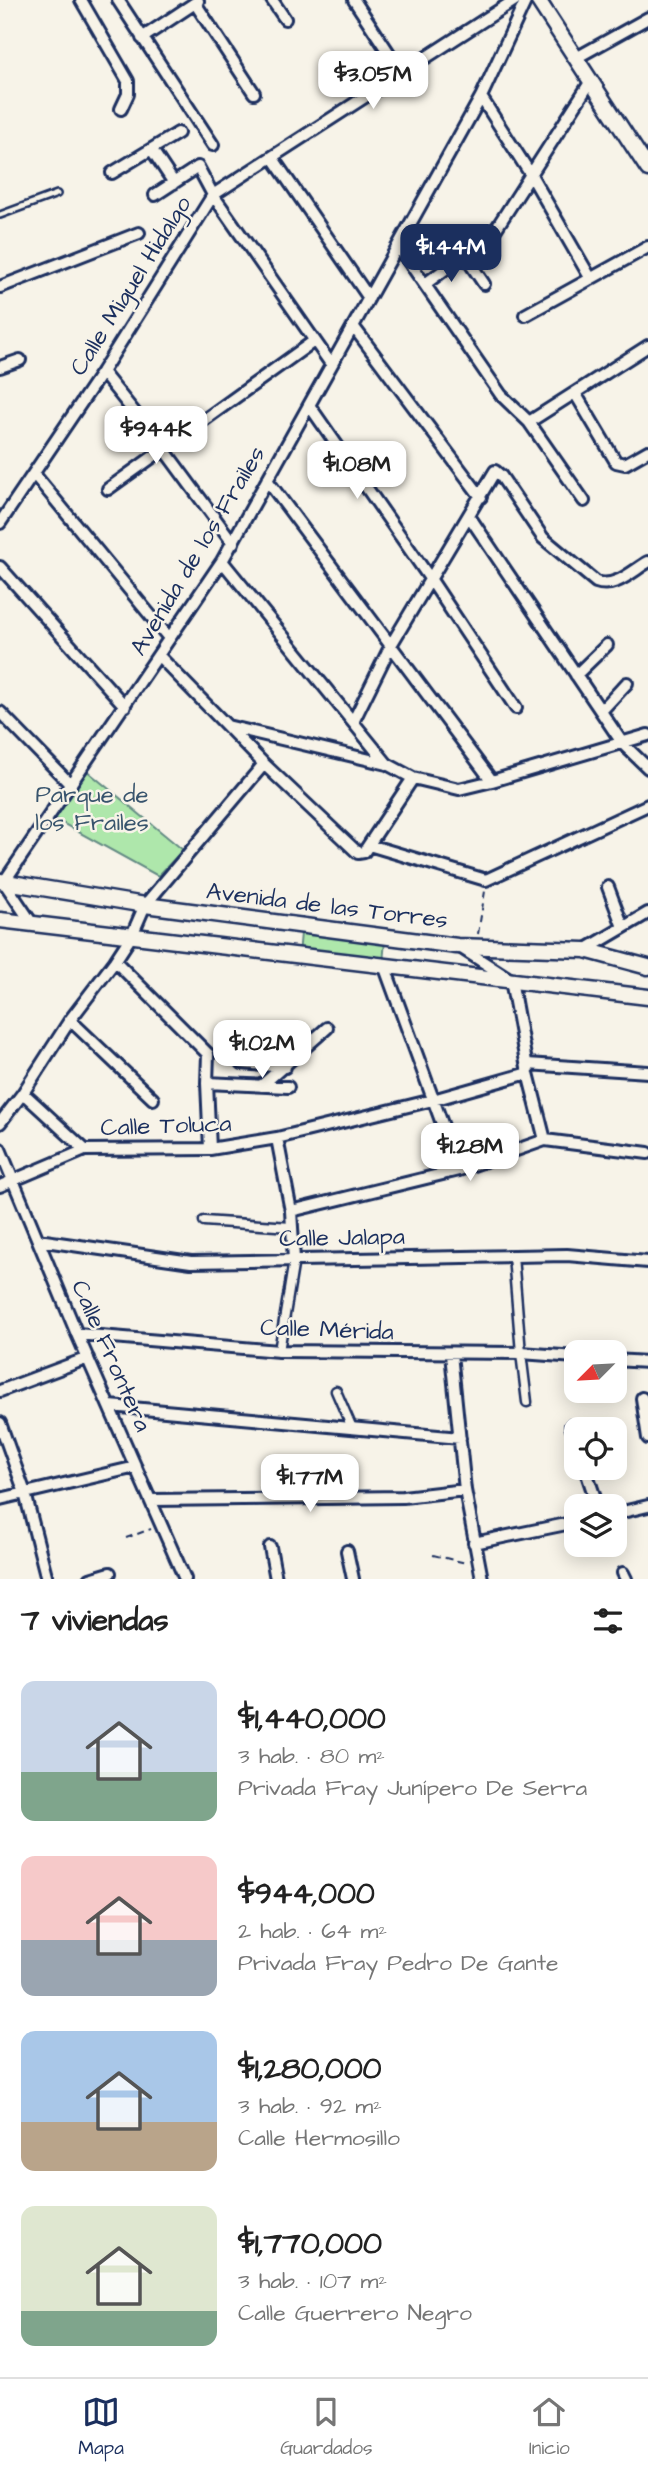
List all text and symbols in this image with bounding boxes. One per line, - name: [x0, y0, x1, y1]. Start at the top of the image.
- pin: $3.05M: [316, 52, 430, 111]
- text: $3.05M: [334, 58, 412, 90]
- street label: Calle Miguel Hidalgo: [62, 189, 201, 383]
- pin: $1.44M: [394, 224, 508, 284]
- text: $1.44M: [416, 231, 486, 263]
- pin: $944K: [107, 406, 205, 466]
- text: $944K: [120, 413, 192, 445]
- street label: Avenida de los Frailes: [122, 440, 274, 662]
- pin: $1.08M: [300, 442, 414, 501]
- text: $1.08M: [323, 448, 391, 480]
- park label: Parque de los Frailes: [35, 778, 149, 840]
- street label: Avenida de las Torres: [204, 874, 450, 938]
- pin: $1.02M: [205, 1020, 319, 1080]
- text: $1.02M: [229, 1027, 295, 1059]
- street label: Calle Toluca: [100, 1107, 232, 1145]
- pin: $1.28M: [413, 1124, 527, 1183]
- text: $1.28M: [437, 1130, 503, 1162]
- street label: Calle Jalapa: [279, 1220, 405, 1256]
- street label: Calle Frontera: [62, 1275, 160, 1437]
- street label: Calle Mérida: [260, 1311, 394, 1349]
- north arrow: [564, 1340, 626, 1404]
- map controls: [564, 1340, 627, 1557]
- button: locate: [564, 1417, 627, 1480]
- pin: $1.77M: [253, 1454, 367, 1514]
- text: $1.77M: [277, 1461, 343, 1493]
- button: layers: [564, 1494, 627, 1557]
- text: 7 viviendas: [21, 1600, 169, 1642]
- icon: filters: [589, 1602, 627, 1640]
- text: $1,440,000: [238, 1698, 386, 1740]
- icon: home: [77, 1709, 161, 1793]
- text: 3 hab. · 80 m²: [238, 1740, 385, 1772]
- text: Privada Fray Junípero De Serra: [238, 1772, 587, 1804]
- text: $944,000: [238, 1873, 375, 1915]
- icon: home: [77, 1884, 161, 1968]
- text: 2 hab. · 64 m²: [238, 1915, 387, 1947]
- text: Privada Fray Pedro De Gante: [238, 1947, 559, 1979]
- text: $1,280,000: [238, 2048, 382, 2090]
- icon: home: [77, 2059, 161, 2143]
- text: 3 hab. · 92 m²: [238, 2090, 382, 2122]
- text: Calle Hermosillo: [238, 2122, 400, 2154]
- text: $1,770,000: [238, 2223, 382, 2265]
- icon: home: [77, 2234, 161, 2318]
- text: 3 hab. · 107 m²: [238, 2265, 387, 2297]
- text: Calle Guerrero Negro: [238, 2297, 472, 2329]
- tab: Mapa: [78, 2393, 124, 2462]
- tab: Guardados: [280, 2393, 373, 2462]
- tab: Inicio: [529, 2393, 570, 2462]

